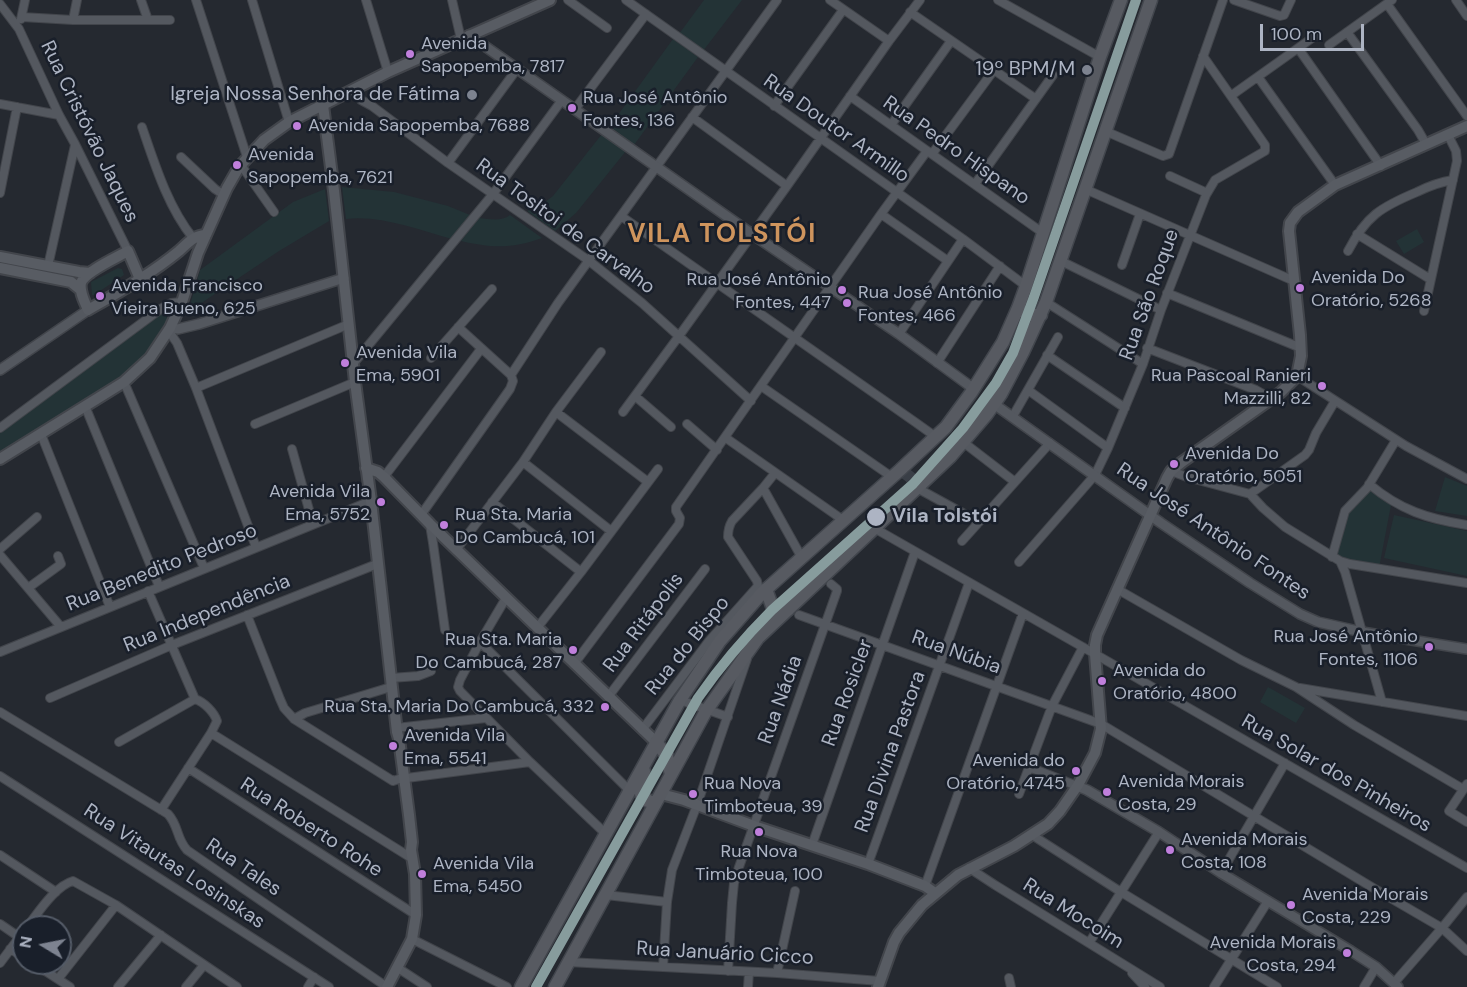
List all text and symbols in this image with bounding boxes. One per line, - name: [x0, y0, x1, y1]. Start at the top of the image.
- scale bar: [1263, 12, 1366, 50]
- text: 100 m: [1271, 22, 1322, 46]
- place label: Avenida Sapopemba, 7817: [421, 33, 565, 76]
- street label: Rua Cristóvão Jaques: [35, 37, 143, 227]
- marker: Avenida Sapopemba, 7817: [404, 48, 416, 60]
- place label: 19º BPM/M: [975, 58, 1075, 82]
- marker: 19º BPM/M: [1080, 63, 1094, 77]
- street label: Rua Doutor Armillo: [758, 70, 914, 188]
- place label: Igreja Nossa Senhora de Fátima: [170, 83, 460, 107]
- place label: Rua José Antônio Fontes, 136: [583, 87, 727, 130]
- marker: Igreja Nossa Senhora de Fátima: [465, 88, 479, 102]
- street label: Rua Pedro Hispano: [878, 91, 1034, 211]
- marker: Rua José Antônio Fontes, 136: [566, 102, 578, 114]
- place label: Avenida Sapopemba, 7688: [308, 115, 530, 137]
- marker: Avenida Sapopemba, 7688: [291, 120, 303, 132]
- place label: Avenida Sapopemba, 7621: [248, 144, 393, 186]
- street label: Rua Tosltoi de Carvalho: [471, 154, 659, 300]
- marker: Avenida Sapopemba, 7621: [231, 159, 243, 171]
- district label: VILA TOLSTÓI: [627, 219, 817, 251]
- street label: Rua São Roque: [1115, 226, 1185, 364]
- place label: Avenida Do Oratório, 5268: [1311, 267, 1432, 310]
- place label: Rua José Antônio Fontes, 447: [687, 269, 831, 312]
- place label: Avenida Francisco Vieira Bueno, 625: [111, 275, 263, 318]
- place label: Rua José Antônio Fontes, 466: [858, 282, 1002, 324]
- marker: Avenida Do Oratório, 5268: [1294, 282, 1306, 294]
- marker: Rua José Antônio Fontes, 447: [836, 284, 848, 296]
- marker: Avenida Francisco Vieira Bueno, 625: [94, 290, 106, 302]
- marker: Rua José Antônio Fontes, 466: [841, 297, 853, 309]
- place label: Avenida Vila Ema, 5901: [356, 342, 457, 385]
- marker: Avenida Vila Ema, 5901: [339, 357, 351, 369]
- place label: Rua Pascoal Ranieri Mazzilli, 82: [1151, 365, 1311, 407]
- marker: Rua Pascoal Ranieri Mazzilli, 82: [1316, 380, 1328, 392]
- place label: Avenida Do Oratório, 5051: [1185, 443, 1302, 486]
- street label: Rua José Antônio Fontes: [1112, 458, 1314, 606]
- marker: Avenida Do Oratório, 5051: [1168, 458, 1180, 470]
- place label: Avenida Vila Ema, 5752: [269, 481, 370, 524]
- marker: Avenida Vila Ema, 5752: [375, 496, 387, 508]
- place label: Rua Sta. Maria Do Cambucá, 101: [455, 504, 595, 546]
- place label: Vila Tolstói: [892, 505, 997, 529]
- marker: Vila Tolstói: [865, 506, 887, 528]
- street label: Rua Benedito Pedroso: [63, 519, 261, 617]
- marker: Rua Sta. Maria Do Cambucá, 101: [438, 519, 450, 531]
- street label: Rua Ritápolis: [599, 568, 689, 678]
- street label: Rua Independência: [120, 570, 294, 658]
- street label: Rua do Bispo: [641, 592, 735, 700]
- street label: Rua Núbia: [908, 626, 1004, 680]
- place label: Rua José Antônio Fontes, 1106: [1274, 626, 1418, 668]
- place label: Rua Sta. Maria Do Cambucá, 287: [416, 629, 562, 672]
- street label: Rua Rosicler: [818, 636, 878, 750]
- marker: Rua José Antônio Fontes, 1106: [1423, 641, 1435, 653]
- marker: Rua Sta. Maria Do Cambucá, 287: [567, 644, 579, 656]
- street label: Rua Nádia: [754, 652, 808, 748]
- place label: Avenida do Oratório, 4800: [1113, 660, 1237, 702]
- street label: Rua Divina Pastora: [851, 668, 931, 836]
- marker: Avenida do Oratório, 4800: [1096, 675, 1108, 687]
- place label: Rua Sta. Maria Do Cambucá, 332: [324, 696, 594, 718]
- marker: Rua Sta. Maria Do Cambucá, 332: [599, 701, 611, 713]
- street label: Rua Solar dos Pinheiros: [1237, 710, 1435, 838]
- place label: Avenida Vila Ema, 5541: [404, 725, 505, 768]
- marker: Avenida Vila Ema, 5541: [387, 740, 399, 752]
- place label: Avenida do Oratório, 4745: [946, 750, 1065, 792]
- marker: Avenida do Oratório, 4745: [1070, 765, 1082, 777]
- place label: Avenida Morais Costa, 29: [1118, 771, 1244, 814]
- street label: Rua Roberto Rohe: [235, 773, 387, 883]
- place label: Rua Nova Timboteua, 39: [704, 773, 823, 816]
- marker: Avenida Morais Costa, 29: [1101, 786, 1113, 798]
- marker: Rua Nova Timboteua, 39: [687, 788, 699, 800]
- street label: Rua Vitautas Losinskas: [79, 799, 269, 935]
- marker: Rua Nova Timboteua, 100: [753, 826, 765, 838]
- place label: Avenida Morais Costa, 108: [1181, 829, 1307, 872]
- street label: Rua Tales: [201, 834, 285, 902]
- place label: Rua Nova Timboteua, 100: [695, 841, 823, 884]
- marker: Avenida Morais Costa, 108: [1164, 844, 1176, 856]
- place label: Avenida Vila Ema, 5450: [433, 853, 534, 896]
- marker: Avenida Vila Ema, 5450: [416, 868, 428, 880]
- street label: Rua Mocoim: [1018, 874, 1128, 954]
- place label: Avenida Morais Costa, 229: [1302, 884, 1428, 926]
- marker: Avenida Morais Costa, 229: [1285, 899, 1297, 911]
- north arrow: [12, 915, 72, 975]
- place label: Avenida Morais Costa, 294: [1210, 932, 1336, 974]
- text: N: [14, 935, 37, 950]
- street label: Rua Januário Cicco: [636, 937, 814, 971]
- marker: Avenida Morais Costa, 294: [1341, 947, 1353, 959]

